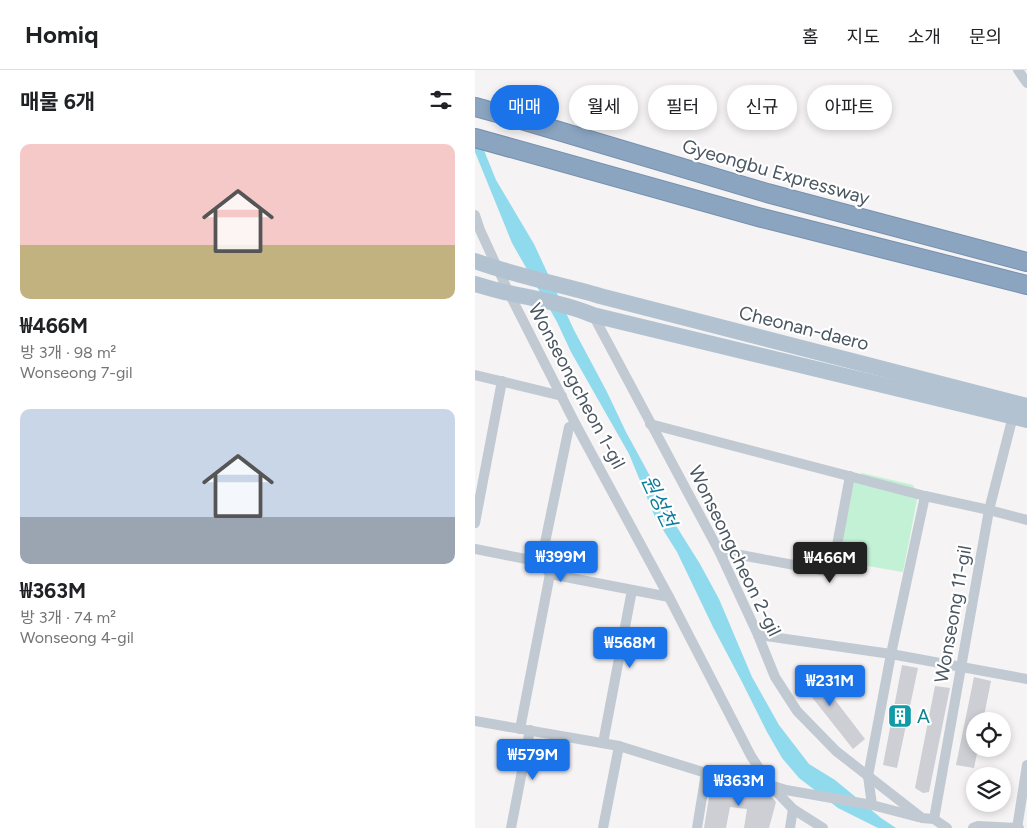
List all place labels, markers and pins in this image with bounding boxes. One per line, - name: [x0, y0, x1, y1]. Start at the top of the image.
- pin: ₩399M: [526, 540, 596, 583]
- pin: ₩466M: [795, 542, 865, 584]
- pin: ₩568M: [595, 626, 665, 669]
- pin: ₩231M: [795, 664, 865, 707]
- building icon: A: [887, 703, 913, 729]
- place label: A: [917, 705, 930, 728]
- pin: ₩579M: [498, 738, 568, 781]
- pin: ₩363M: [704, 764, 774, 807]

